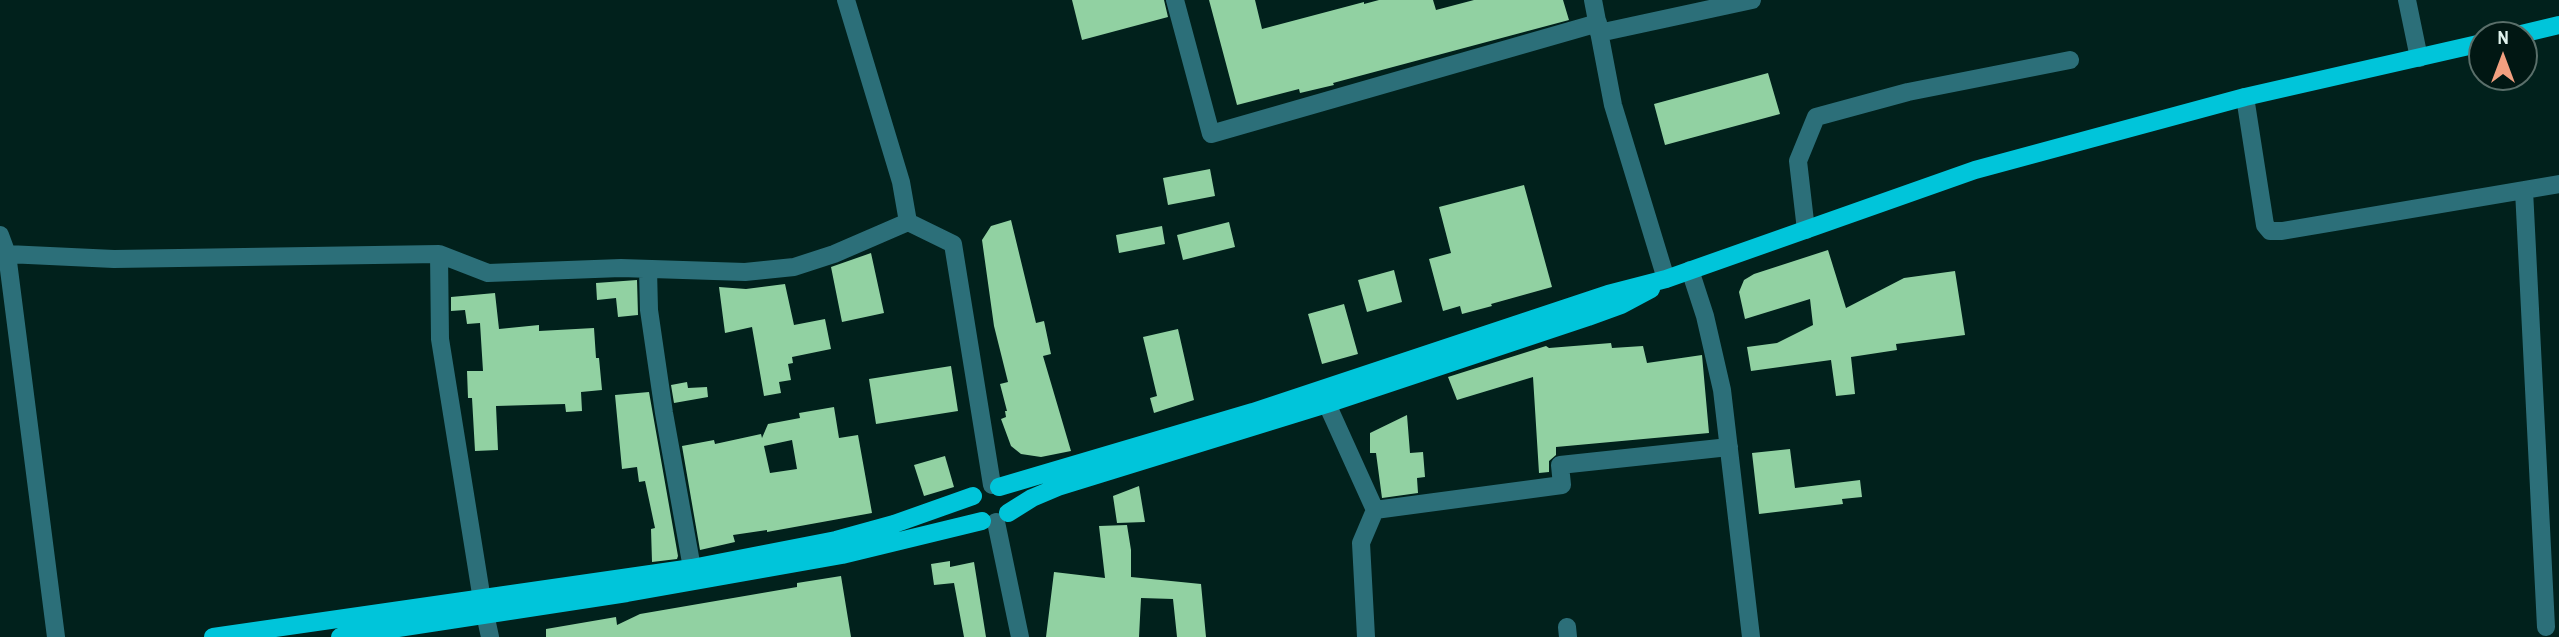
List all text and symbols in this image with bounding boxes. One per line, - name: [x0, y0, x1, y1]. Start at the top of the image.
- north arrow: [2468, 21, 2538, 91]
- text: N: [2497, 24, 2509, 50]

